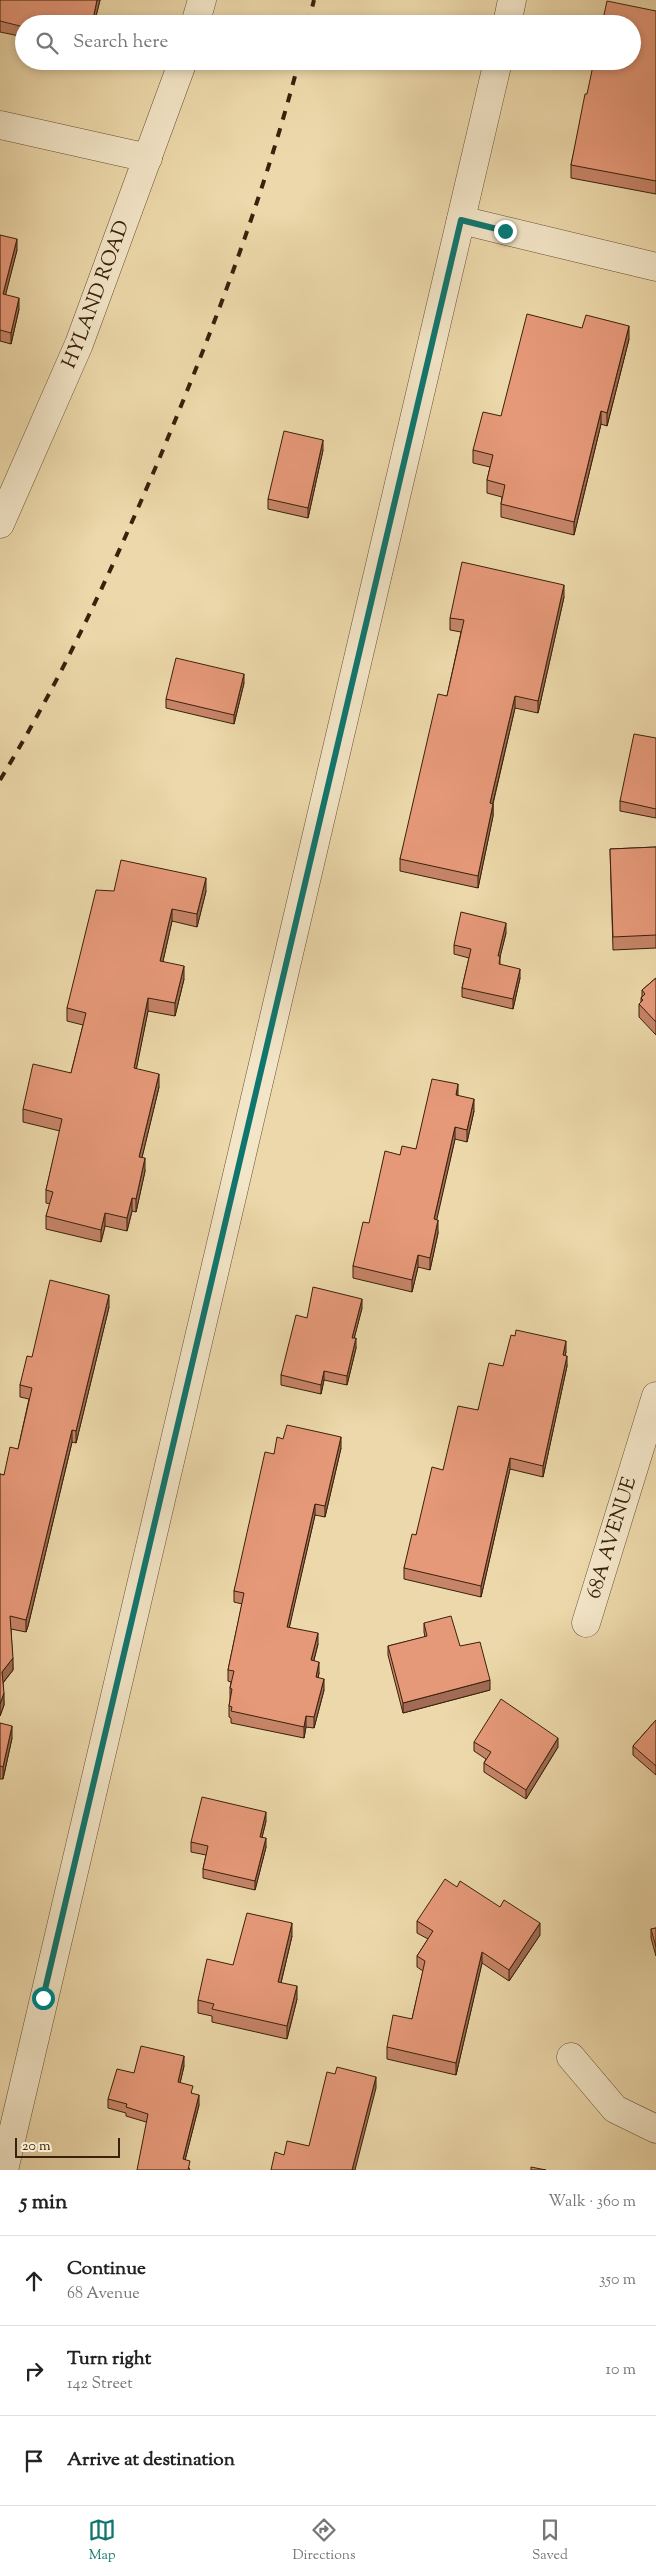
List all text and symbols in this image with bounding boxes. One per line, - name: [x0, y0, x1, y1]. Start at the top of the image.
- search box: [15, 15, 641, 70]
- icon: search: [33, 29, 61, 57]
- text: Search here: [73, 29, 168, 56]
- street label: HYLAND ROAD: [55, 216, 138, 373]
- route end: [494, 220, 517, 243]
- street label: 68A AVENUE: [580, 1473, 645, 1603]
- route start: [32, 1987, 55, 2010]
- scale bar: [15, 2135, 120, 2158]
- text: 20 m: [22, 2137, 51, 2157]
- text: 5 min: [20, 2188, 67, 2218]
- text: Walk · 360 m: [548, 2191, 636, 2214]
- text: Continue: [67, 2256, 146, 2283]
- icon: ahead: [20, 2267, 48, 2295]
- text: 350 m: [599, 2269, 636, 2292]
- text: 68 Avenue: [67, 2283, 140, 2306]
- text: Turn right: [67, 2346, 151, 2373]
- icon: right: [20, 2357, 48, 2385]
- text: 10 m: [606, 2359, 636, 2382]
- text: 142 Street: [67, 2373, 133, 2396]
- icon: arrive: [20, 2447, 48, 2475]
- text: Arrive at destination: [67, 2447, 235, 2474]
- tab: Map: [88, 2516, 116, 2566]
- tab: Directions: [292, 2516, 356, 2566]
- tab: Saved: [532, 2516, 568, 2566]

